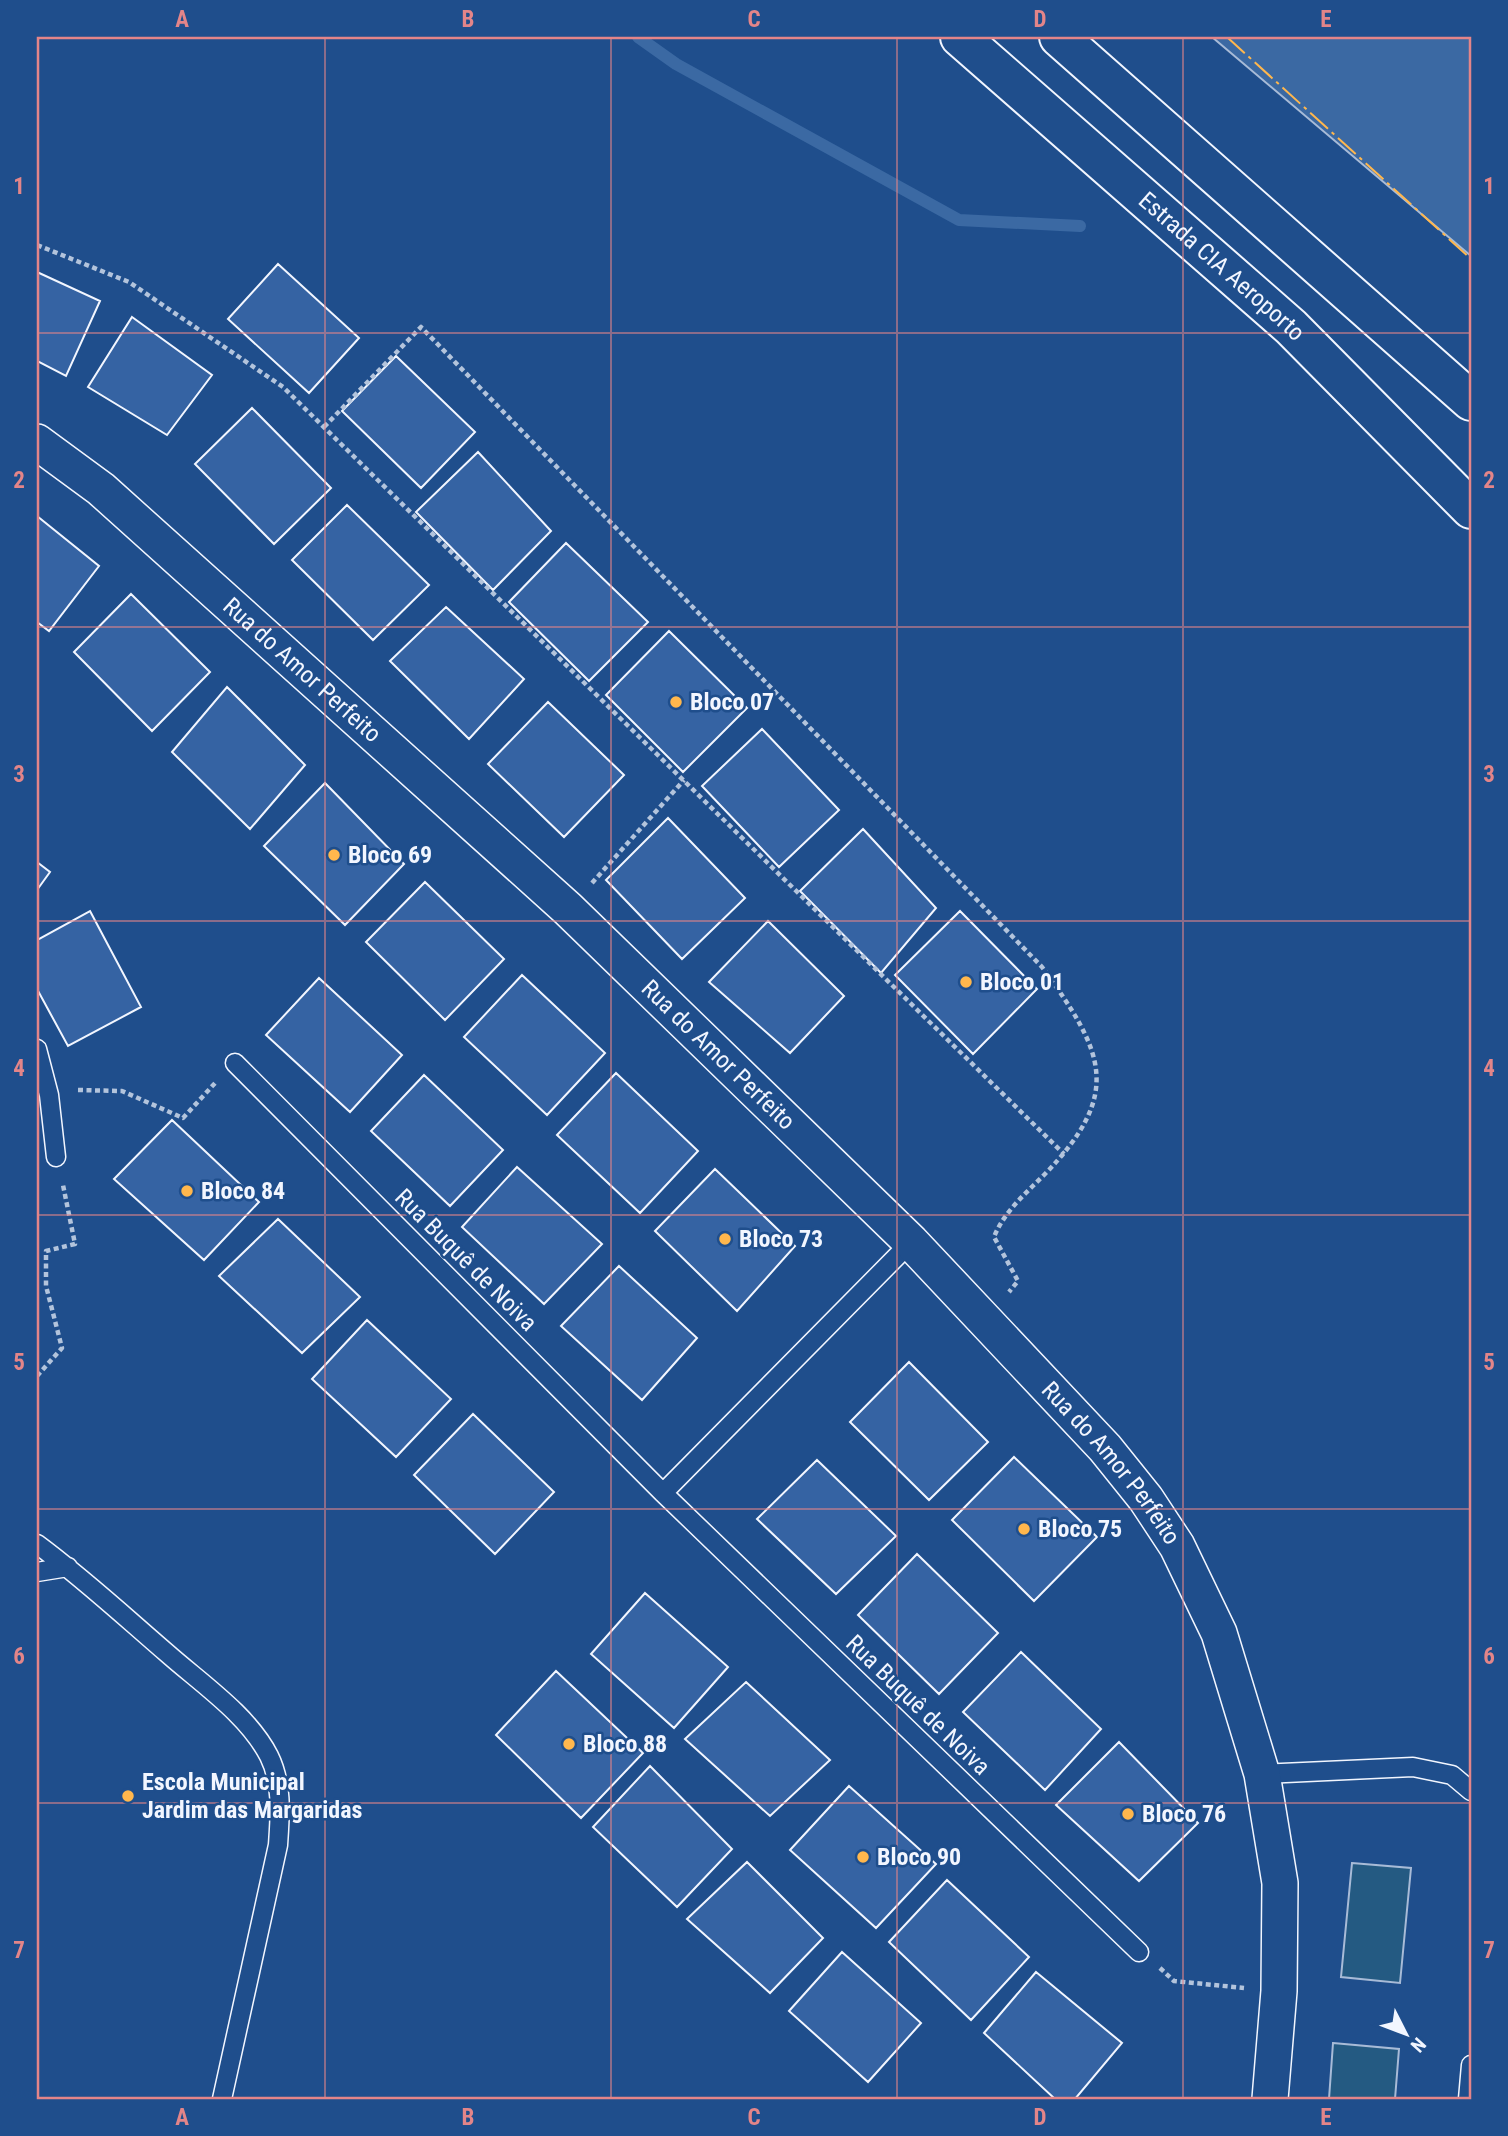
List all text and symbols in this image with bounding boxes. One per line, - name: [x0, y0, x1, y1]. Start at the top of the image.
- text: A: [175, 6, 189, 33]
- text: B: [462, 6, 474, 33]
- text: C: [747, 6, 761, 33]
- text: D: [1034, 6, 1047, 33]
- text: E: [1320, 6, 1332, 33]
- text: 1: [13, 173, 25, 200]
- text: 1: [1483, 173, 1495, 200]
- street label: Estrada CIA Aeroporto: [1133, 186, 1311, 347]
- text: 2: [13, 467, 25, 494]
- text: 2: [1483, 467, 1495, 494]
- street label: Rua do Amor Perfeito: [218, 592, 387, 748]
- place label: Bloco 07: [690, 688, 774, 716]
- marker: Bloco 07: [668, 694, 684, 710]
- text: 3: [13, 761, 25, 788]
- text: 3: [1483, 761, 1495, 788]
- place label: Bloco 69: [348, 841, 432, 869]
- marker: Bloco 69: [326, 847, 342, 863]
- place label: Bloco 01: [980, 968, 1064, 996]
- street label: Rua do Amor Perfeito: [636, 974, 801, 1136]
- marker: Bloco 01: [958, 974, 974, 990]
- text: 4: [13, 1055, 25, 1082]
- text: 4: [1483, 1055, 1495, 1082]
- place label: Bloco 84: [201, 1177, 285, 1205]
- marker: Bloco 84: [179, 1183, 195, 1199]
- street label: Rua Buquê de Noiva: [389, 1183, 543, 1337]
- place label: Bloco 73: [739, 1225, 823, 1253]
- marker: Bloco 73: [717, 1231, 733, 1247]
- text: 5: [13, 1349, 25, 1376]
- text: 5: [1483, 1349, 1495, 1376]
- street label: Rua do Amor Perfeito: [1036, 1376, 1186, 1550]
- place label: Bloco 75: [1038, 1515, 1122, 1543]
- marker: Bloco 75: [1016, 1521, 1032, 1537]
- street label: Rua Buquê de Noiva: [840, 1629, 996, 1781]
- text: 6: [13, 1643, 25, 1670]
- text: 6: [1483, 1643, 1495, 1670]
- place label: Bloco 88: [583, 1730, 667, 1758]
- marker: Bloco 88: [561, 1736, 577, 1752]
- place label: Escola Municipal Jardim das Margaridas: [142, 1768, 363, 1824]
- marker: Escola Municipal Jardim das Margaridas: [120, 1788, 136, 1804]
- place label: Bloco 76: [1142, 1800, 1226, 1828]
- marker: Bloco 76: [1120, 1806, 1136, 1822]
- place label: Bloco 90: [877, 1843, 961, 1871]
- marker: Bloco 90: [855, 1849, 871, 1865]
- text: 7: [13, 1937, 25, 1964]
- text: 7: [1483, 1937, 1495, 1964]
- north arrow: [1372, 2000, 1442, 2070]
- text: N: [1406, 2033, 1431, 2057]
- text: A: [175, 2104, 189, 2131]
- text: B: [462, 2104, 474, 2131]
- text: C: [747, 2104, 761, 2131]
- text: D: [1034, 2104, 1047, 2131]
- text: E: [1320, 2104, 1332, 2131]

